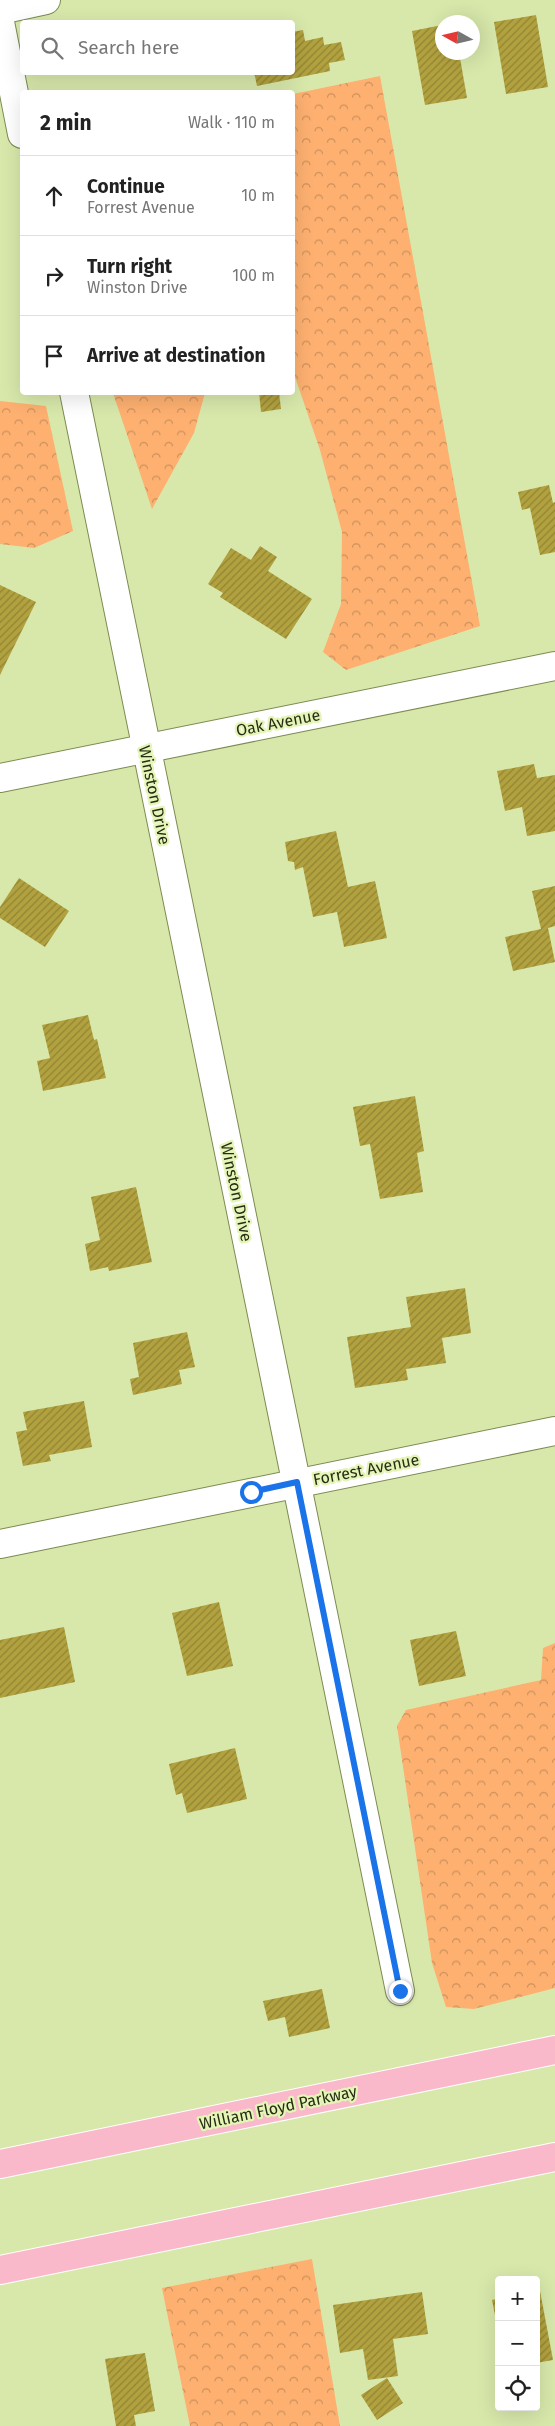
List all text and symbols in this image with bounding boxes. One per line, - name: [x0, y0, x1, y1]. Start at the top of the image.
- north arrow: [435, 15, 480, 60]
- search box: [20, 20, 295, 75]
- icon: search: [38, 34, 66, 62]
- text: Search here: [78, 36, 179, 59]
- text: 2 min: [40, 110, 92, 136]
- text: Walk · 110 m: [188, 113, 275, 132]
- text: Continue: [87, 175, 165, 198]
- icon: ahead: [40, 182, 68, 210]
- text: 10 m: [241, 186, 275, 205]
- text: Forrest Avenue: [87, 198, 195, 217]
- text: Turn right: [87, 255, 172, 278]
- icon: right: [40, 262, 68, 290]
- text: 100 m: [232, 266, 275, 285]
- text: Winston Drive: [87, 278, 188, 297]
- icon: arrive: [40, 342, 68, 370]
- text: Arrive at destination: [87, 344, 266, 367]
- street label: Oak Avenue: [234, 705, 322, 740]
- street label: Winston Drive: [135, 744, 174, 846]
- street label: Winston Drive: [217, 1141, 256, 1243]
- street label: Forrest Avenue: [311, 1450, 421, 1489]
- route start: [240, 1481, 263, 1504]
- route end: [389, 1980, 412, 2003]
- street label: William Floyd Parkway: [198, 2081, 359, 2133]
- map controls: [495, 2276, 540, 2411]
- button: +: [495, 2276, 540, 2321]
- button: −: [495, 2321, 540, 2366]
- button: locate: [495, 2366, 540, 2411]

